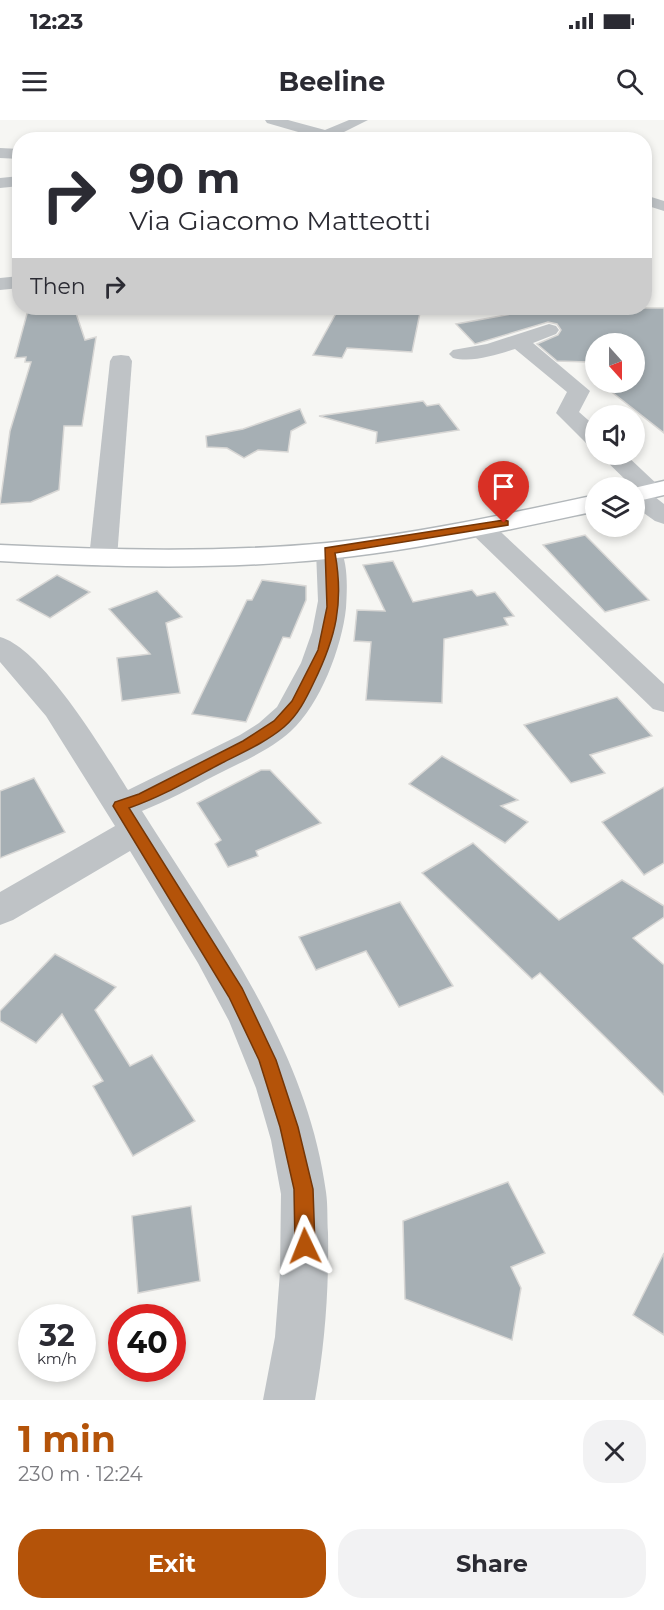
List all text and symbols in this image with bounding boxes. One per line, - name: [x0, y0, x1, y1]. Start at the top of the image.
- text: 12:23: [30, 8, 83, 35]
- icon: menu: [18, 65, 51, 98]
- text: Beeline: [279, 65, 385, 98]
- icon: search: [613, 65, 646, 98]
- text: 90 m: [129, 152, 240, 204]
- icon: right: [30, 156, 108, 234]
- text: Via Giacomo Matteotti: [129, 204, 431, 237]
- icon: right: [98, 270, 131, 303]
- text: Then: [30, 273, 86, 300]
- north arrow: [585, 333, 645, 393]
- map controls: [585, 333, 645, 537]
- button: sound: [585, 405, 645, 465]
- pin: [478, 461, 529, 523]
- icon: arrive: [487, 470, 520, 503]
- button: layers: [585, 477, 645, 537]
- position arrow: [273, 1214, 337, 1278]
- speed limit sign: 40: [108, 1304, 186, 1382]
- text: 32: [39, 1317, 75, 1354]
- text: km/h: [37, 1349, 77, 1368]
- text: 1 min: [18, 1417, 116, 1461]
- button: close: [583, 1420, 646, 1483]
- text: 230 m · 12:24: [18, 1462, 143, 1486]
- button: Exit: [18, 1529, 326, 1598]
- button: Share: [338, 1529, 646, 1598]

